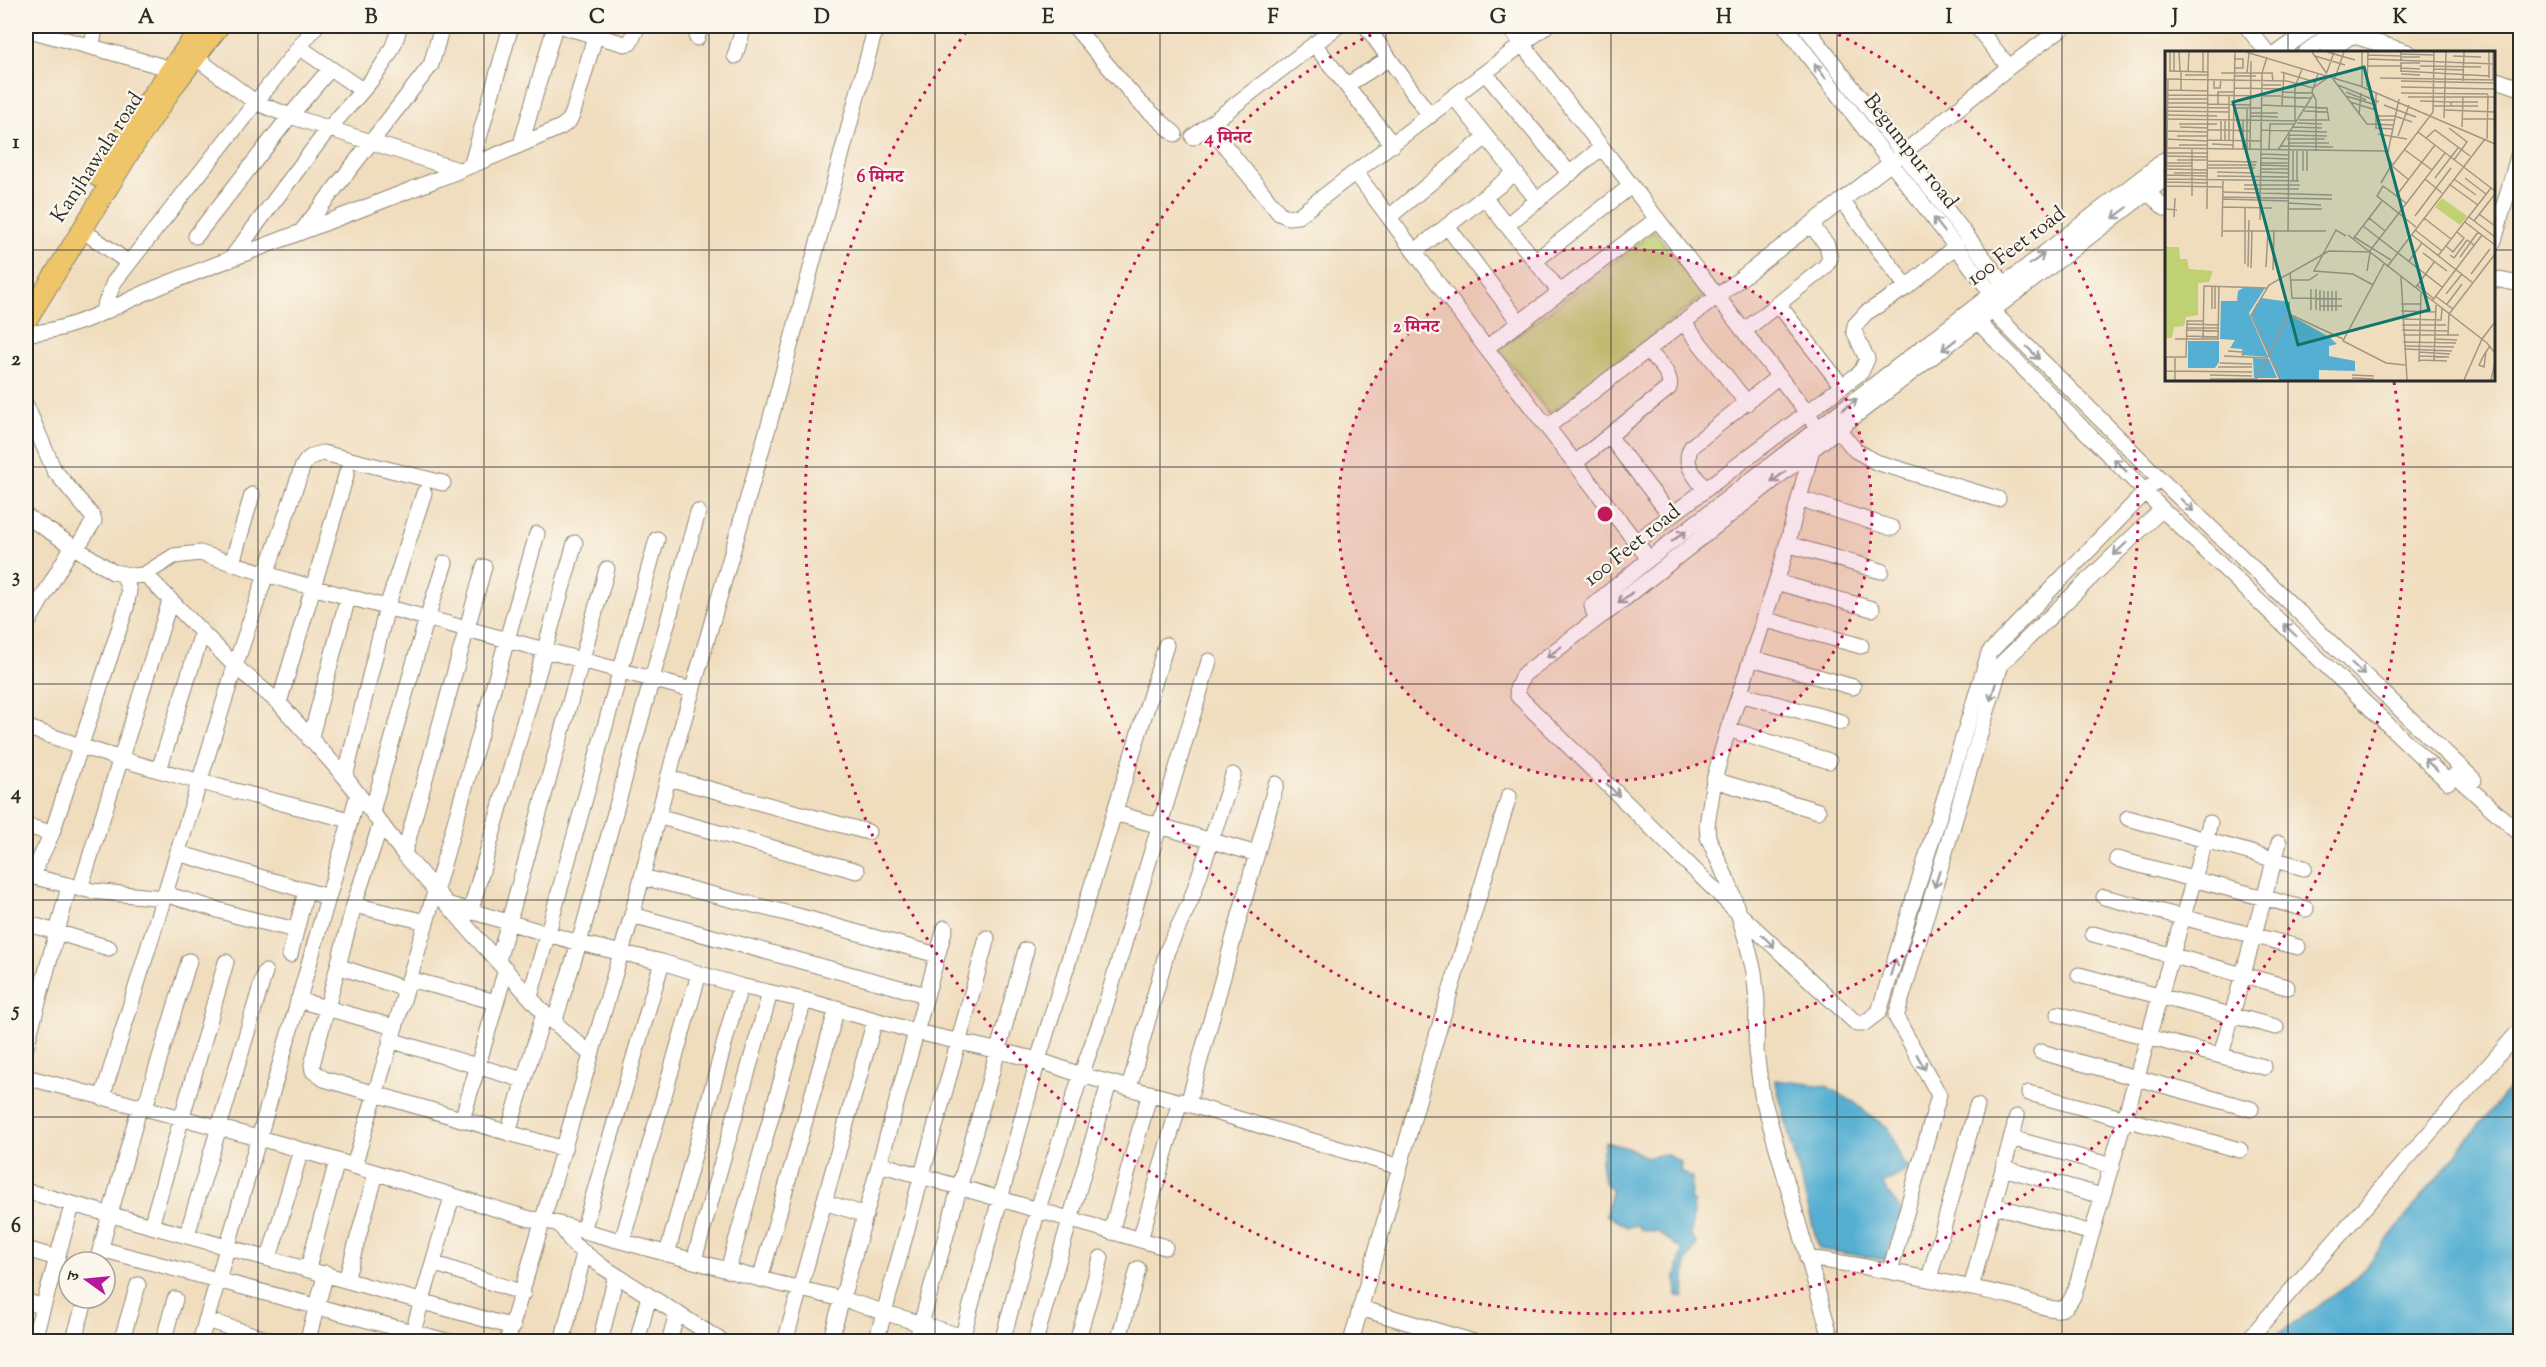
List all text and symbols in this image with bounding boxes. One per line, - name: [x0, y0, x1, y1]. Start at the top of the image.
- text: A: [138, 4, 155, 33]
- text: B: [365, 4, 378, 33]
- text: C: [589, 4, 605, 33]
- text: D: [814, 4, 830, 33]
- text: E: [1042, 4, 1055, 33]
- text: F: [1267, 4, 1279, 33]
- text: G: [1490, 4, 1507, 33]
- text: H: [1716, 4, 1732, 33]
- text: I: [1946, 4, 1953, 33]
- text: J: [2170, 4, 2178, 33]
- text: K: [2393, 4, 2408, 33]
- inset map: [2165, 51, 2495, 381]
- one-way arrow: [1814, 63, 1826, 79]
- street label: Kanjhawala road: [44, 87, 152, 229]
- street label: Begumpur road: [1855, 88, 1965, 216]
- text: 4 मिनट: [1203, 126, 1253, 152]
- text: 1: [13, 129, 20, 158]
- text: 6 मिनट: [857, 165, 905, 191]
- street label: 100 Feet road: [1961, 200, 2073, 294]
- one-way arrow: [2112, 207, 2128, 220]
- one-way arrow: [1933, 217, 1946, 233]
- one-way arrow: [2029, 252, 2045, 265]
- text: 2 मिनट: [1393, 315, 1440, 341]
- one-way arrow: [1941, 338, 1957, 351]
- text: 2: [11, 346, 21, 375]
- one-way arrow: [2025, 346, 2040, 361]
- one-way arrow: [1842, 398, 1858, 411]
- one-way arrow: [2112, 458, 2127, 473]
- one-way arrow: [1770, 471, 1786, 484]
- one-way arrow: [2179, 497, 2194, 511]
- street label: 100 Feet road: [1578, 498, 1688, 594]
- centre of rings: [1595, 504, 1615, 524]
- one-way arrow: [1670, 529, 1686, 542]
- one-way arrow: [2113, 542, 2128, 557]
- text: 3: [12, 563, 20, 592]
- one-way arrow: [1617, 592, 1633, 605]
- one-way arrow: [2282, 623, 2297, 638]
- one-way arrow: [1547, 645, 1563, 658]
- one-way arrow: [2350, 661, 2365, 675]
- one-way arrow: [1987, 682, 1998, 701]
- one-way arrow: [2423, 758, 2438, 772]
- text: 4: [10, 780, 21, 809]
- one-way arrow: [1606, 782, 1621, 797]
- one-way arrow: [1931, 869, 1942, 888]
- one-way arrow: [1760, 934, 1775, 948]
- one-way arrow: [1888, 958, 1899, 977]
- text: 5: [11, 997, 20, 1026]
- one-way arrow: [1916, 1052, 1927, 1070]
- text: 6: [11, 1213, 21, 1242]
- north arrow: [57, 1250, 117, 1310]
- text: उ: [63, 1268, 88, 1285]

